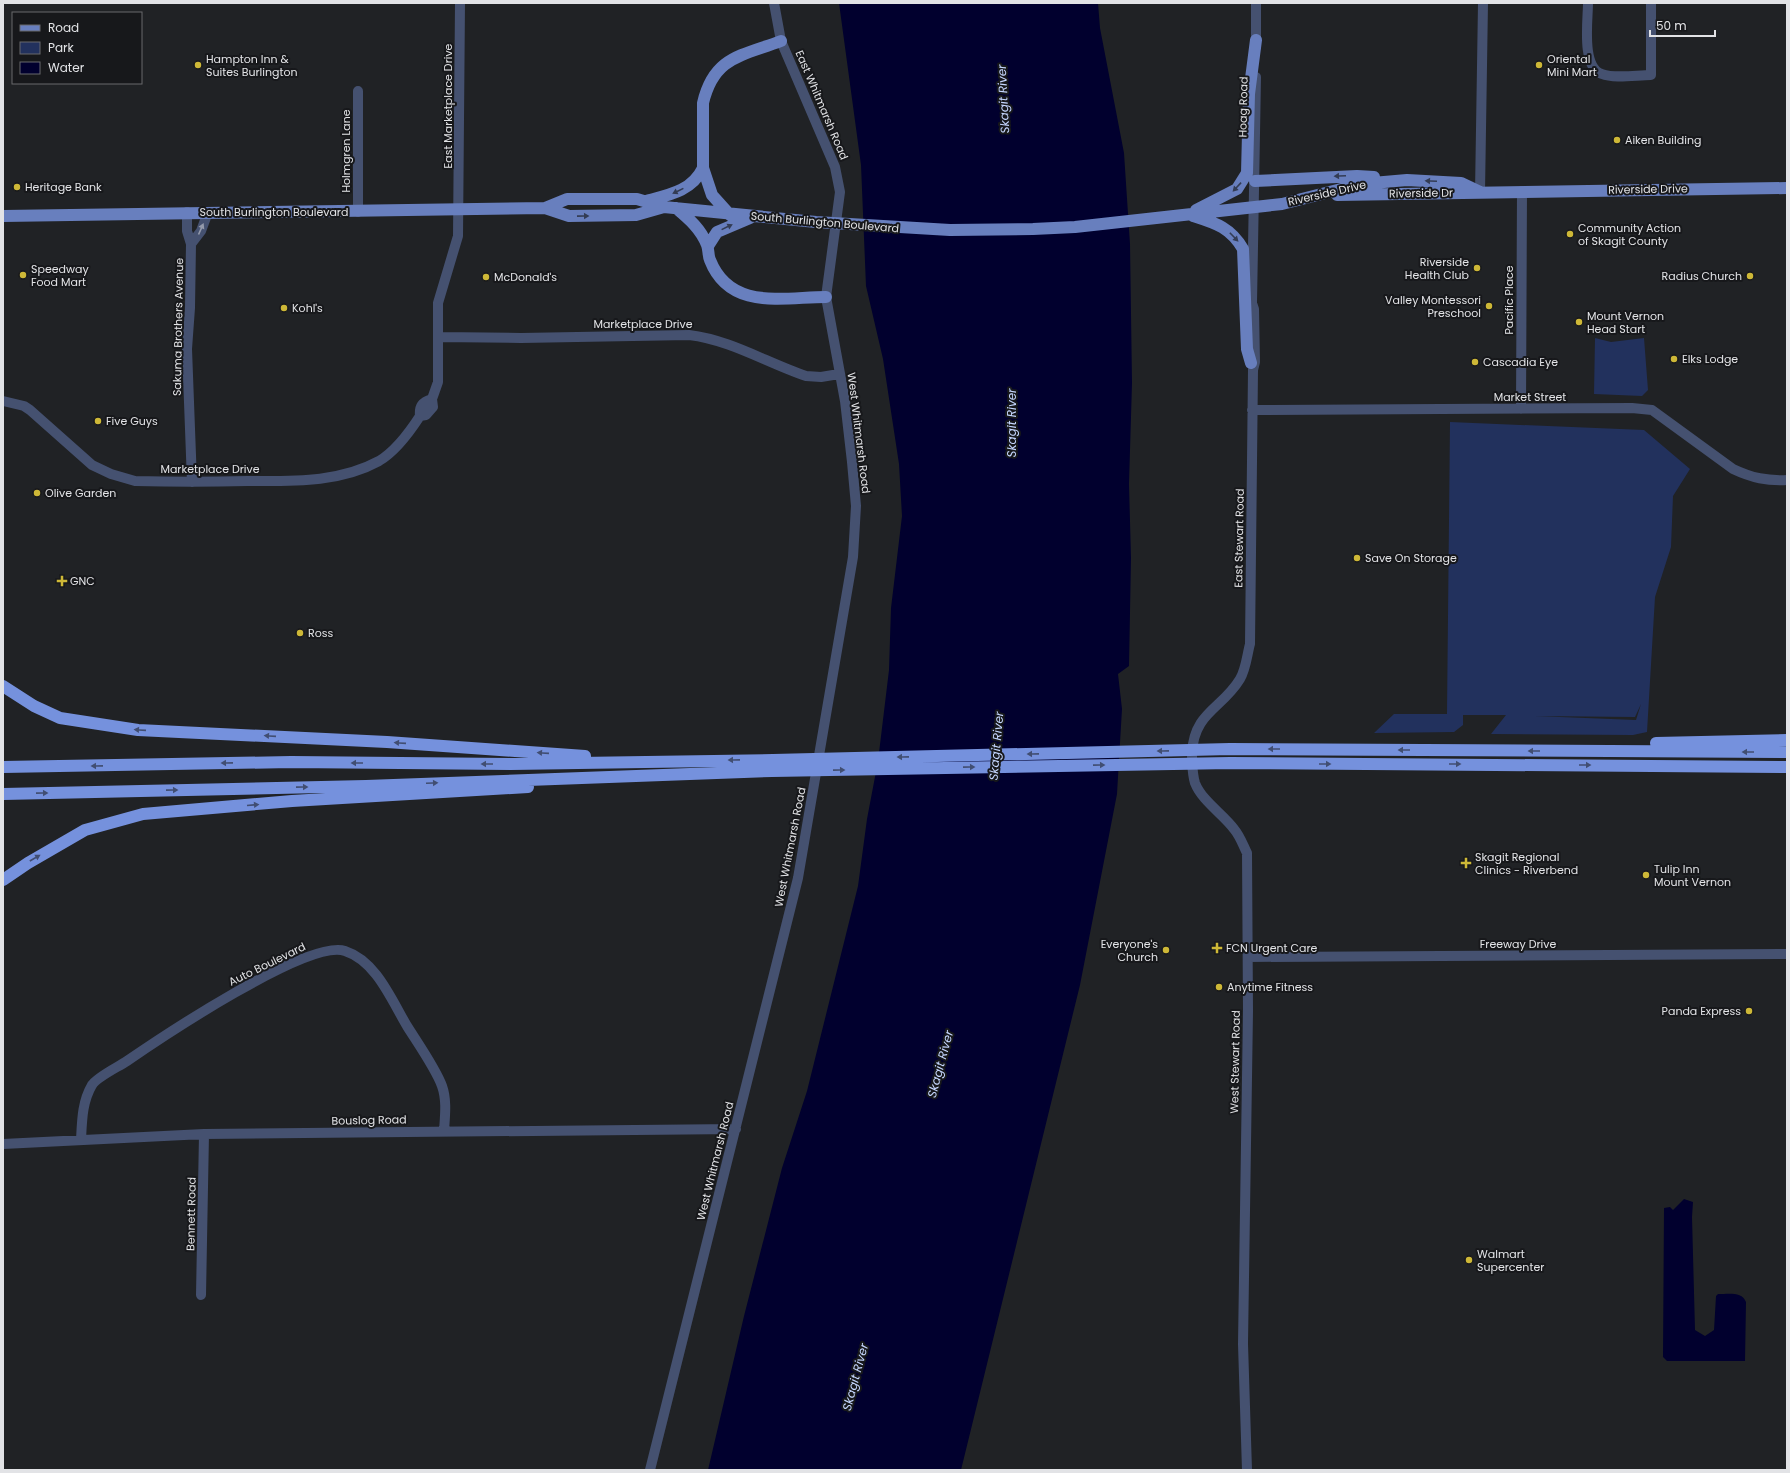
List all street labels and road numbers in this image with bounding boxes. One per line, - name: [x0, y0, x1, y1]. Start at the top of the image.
- street label: East Marketplace Drive: [440, 43, 456, 168]
- street label: East Whitmarsh Road: [792, 48, 852, 162]
- street label: Hoag Road: [1234, 76, 1252, 138]
- street label: Holmgren Lane: [338, 109, 354, 193]
- street label: Riverside Drive: [1286, 176, 1368, 210]
- street label: Riverside Drive: [1608, 180, 1688, 198]
- street label: Riverside Dr: [1389, 184, 1453, 202]
- street label: South Burlington Boulevard: [200, 204, 348, 220]
- street label: South Burlington Boulevard: [750, 208, 900, 236]
- street label: Sakuma Brothers Avenue: [169, 258, 187, 396]
- street label: Pacific Place: [1501, 265, 1517, 335]
- street label: Marketplace Drive: [593, 316, 693, 332]
- street label: West Whitmarsh Road: [844, 372, 874, 494]
- street label: Market Street: [1494, 389, 1566, 405]
- street label: Marketplace Drive: [160, 461, 260, 477]
- street label: East Stewart Road: [1230, 488, 1248, 588]
- street label: West Whitmarsh Road: [771, 786, 809, 908]
- street label: Freeway Drive: [1480, 936, 1556, 952]
- street label: Auto Boulevard: [226, 938, 308, 990]
- street label: West Stewart Road: [1226, 1010, 1244, 1114]
- street label: West Whitmarsh Road: [692, 1100, 738, 1222]
- street label: Bouslog Road: [331, 1111, 407, 1129]
- street label: Bennett Road: [182, 1177, 200, 1251]

